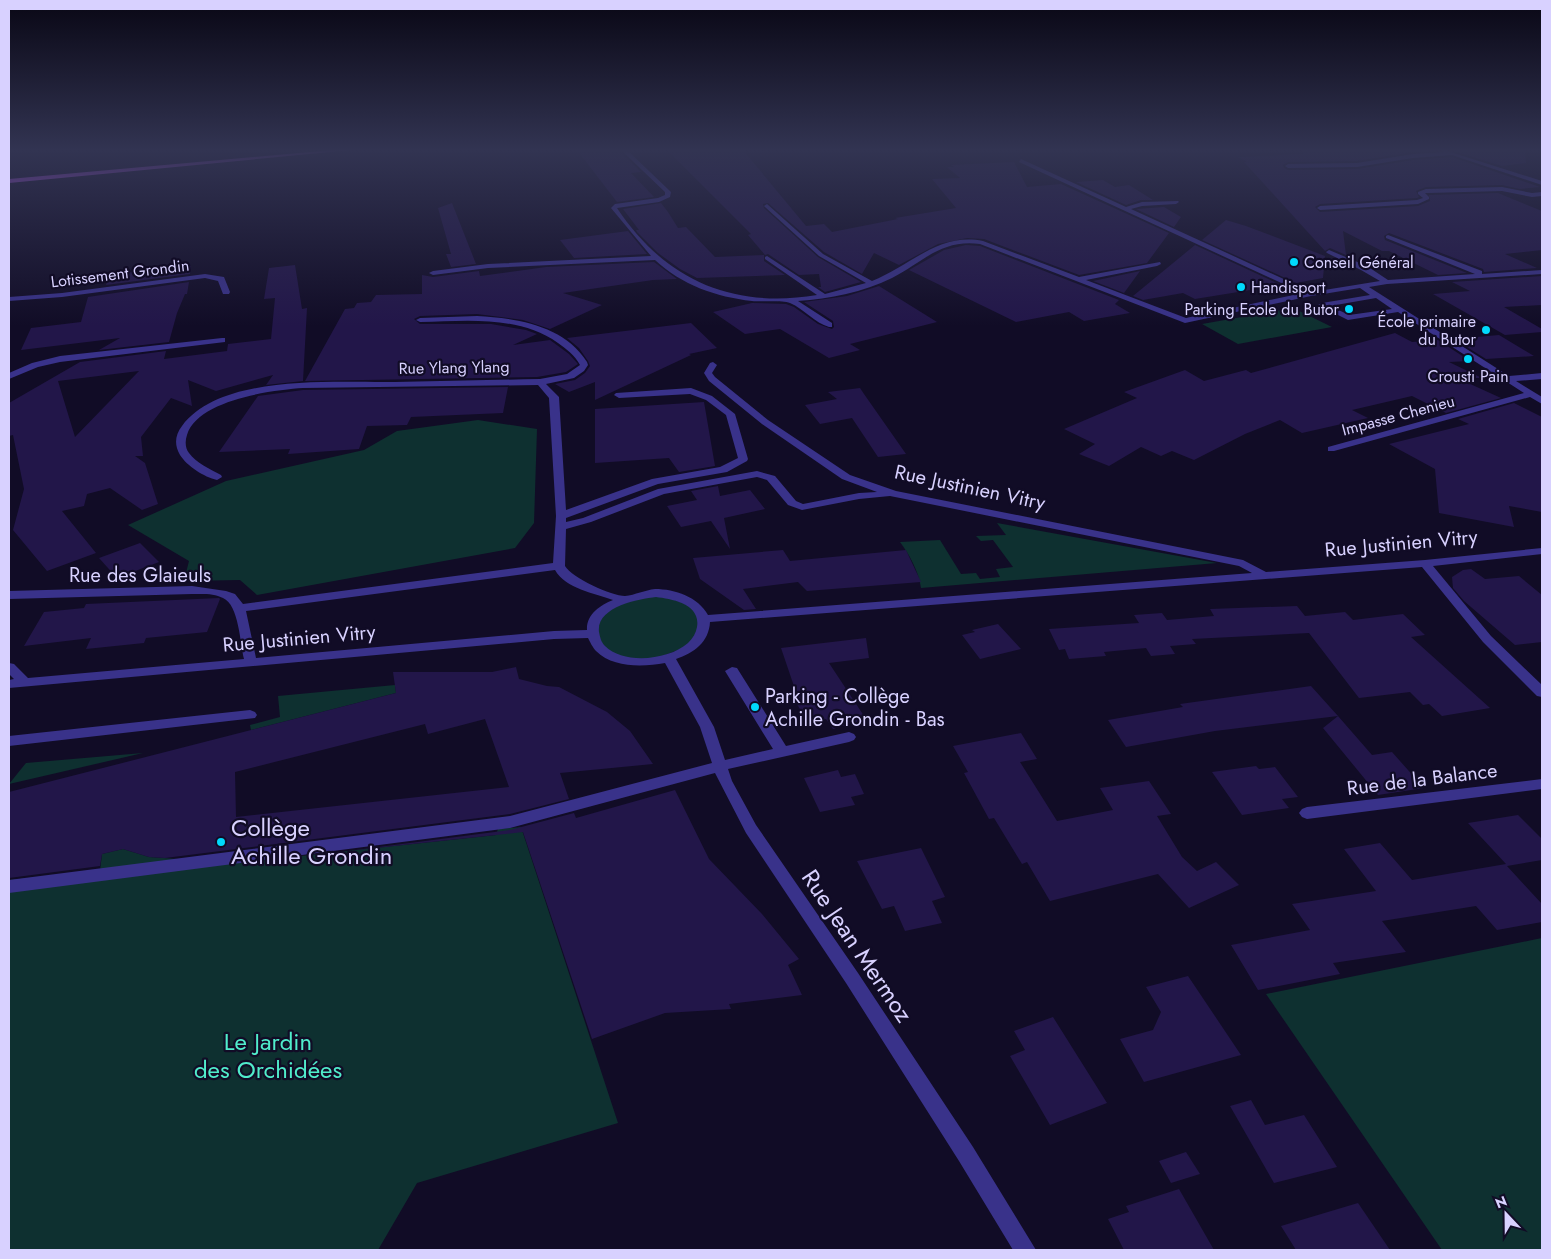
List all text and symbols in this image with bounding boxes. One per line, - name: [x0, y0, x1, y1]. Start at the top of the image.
- place label: Conseil Général: [1304, 251, 1414, 274]
- street label: Lotissement Grondin: [50, 254, 191, 293]
- marker: Conseil Général: [1288, 256, 1300, 268]
- place label: Handisport: [1251, 276, 1326, 299]
- marker: Handisport: [1235, 281, 1247, 293]
- place label: Parking Ecole du Butor: [1184, 298, 1340, 321]
- marker: Parking Ecole du Butor: [1343, 303, 1355, 315]
- place label: École primaire du Butor: [1378, 310, 1477, 351]
- marker: École primaire du Butor: [1480, 324, 1492, 336]
- marker: Crousti Pain: [1462, 353, 1474, 365]
- street label: Rue Ylang Ylang: [398, 355, 510, 380]
- place label: Crousti Pain: [1427, 365, 1509, 388]
- street label: Impasse Chenieu: [1339, 389, 1457, 442]
- street label: Rue Justinien Vitry: [892, 457, 1048, 518]
- street label: Rue Justinien Vitry: [1323, 522, 1479, 565]
- street label: Rue des Glaieuls: [69, 561, 211, 590]
- street label: Rue Justinien Vitry: [221, 617, 377, 660]
- place label: Parking - Collège Achille Grondin - Bas: [765, 682, 945, 734]
- marker: Parking - Collège Achille Grondin - Bas: [749, 701, 761, 713]
- street label: Rue de la Balance: [1345, 756, 1499, 803]
- place label: Collège Achille Grondin: [231, 810, 392, 873]
- marker: Collège Achille Grondin: [215, 836, 227, 848]
- street label: Rue Jean Mermoz: [793, 862, 922, 1029]
- park label: Le Jardin des Orchidées: [194, 1024, 342, 1087]
- north arrow: [1481, 1189, 1531, 1239]
- text: N: [1492, 1191, 1510, 1213]

